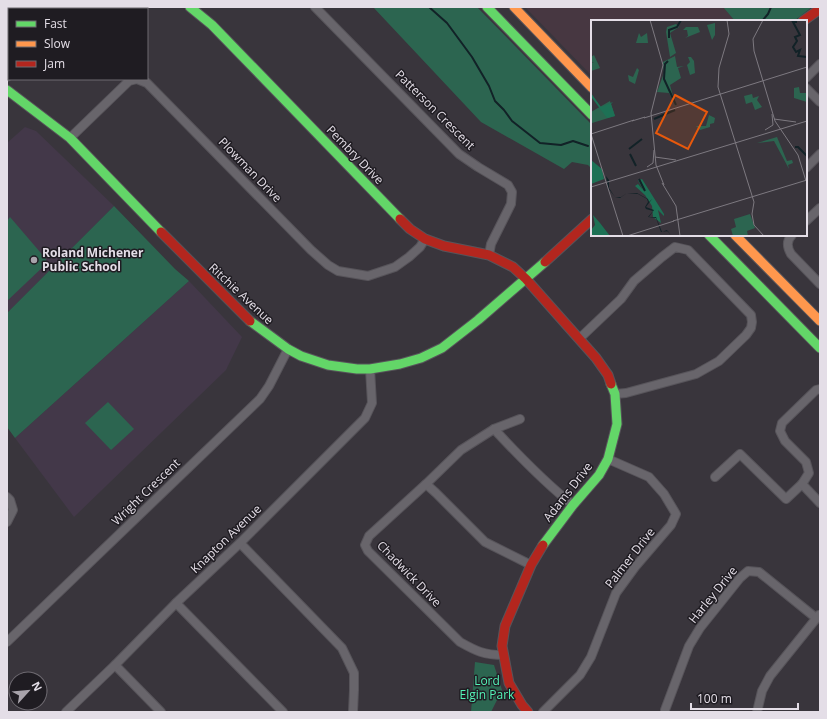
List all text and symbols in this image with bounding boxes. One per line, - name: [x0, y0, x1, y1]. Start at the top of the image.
- legend: [8, 8, 148, 80]
- text: Fast: [44, 15, 67, 32]
- inset map: [591, 20, 807, 236]
- text: Slow: [44, 35, 71, 52]
- text: Jam: [43, 55, 65, 72]
- street label: Patterson Crescent: [392, 66, 479, 153]
- street label: Pembry Drive: [323, 121, 388, 188]
- street label: Plowman Drive: [215, 133, 286, 206]
- place label: Roland Michener Public School: [42, 244, 144, 275]
- marker: Roland Michener Public School: [29, 255, 39, 265]
- street label: Ritchie Avenue: [205, 259, 277, 328]
- street label: Wright Crescent: [108, 454, 184, 529]
- street label: Adams Drive: [539, 458, 596, 525]
- street label: Knapton Avenue: [186, 500, 265, 577]
- street label: Palmer Drive: [601, 524, 659, 591]
- street label: Chadwick Drive: [373, 537, 445, 611]
- street label: Harley Drive: [684, 562, 741, 627]
- north arrow: [8, 671, 48, 711]
- park label: Lord Elgin Park: [460, 672, 515, 703]
- text: N: [29, 679, 46, 694]
- scale bar: [691, 685, 798, 711]
- text: 100 m: [697, 690, 732, 707]

